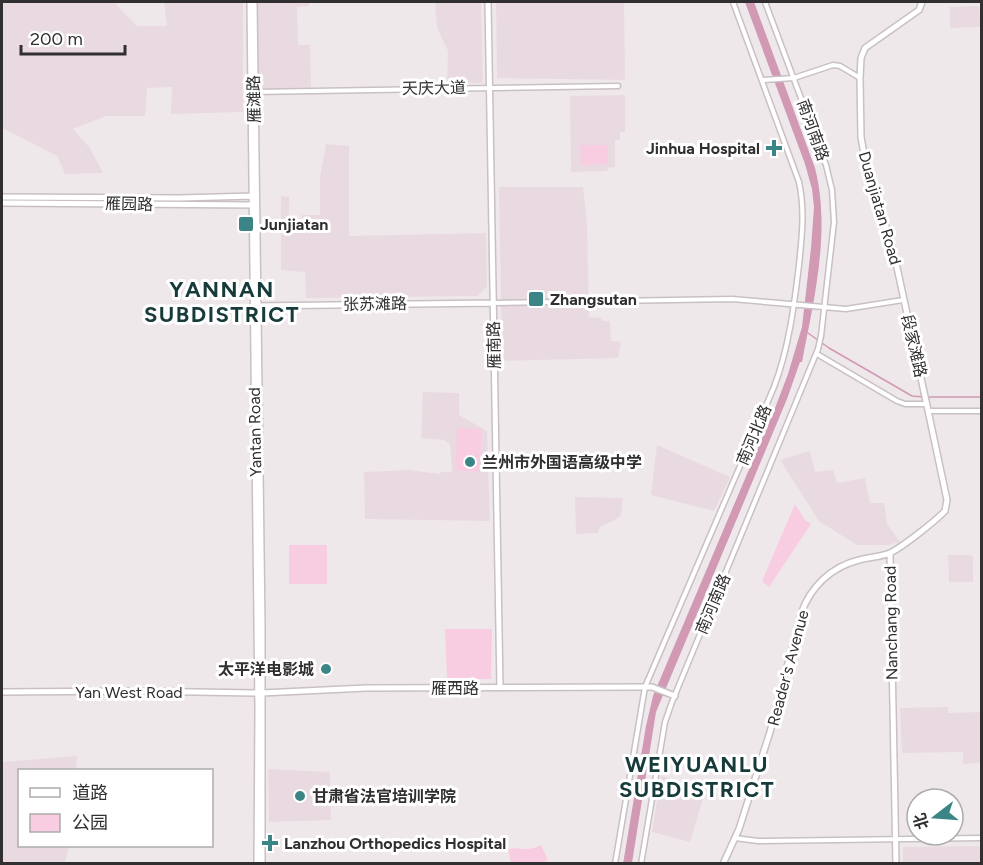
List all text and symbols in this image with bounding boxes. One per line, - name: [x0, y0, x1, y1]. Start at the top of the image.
- scale bar: [21, 18, 124, 56]
- text: 200 m: [30, 28, 83, 50]
- street label: 雁滩路: [244, 75, 264, 123]
- street label: 天庆大道: [402, 78, 466, 98]
- street label: 南河南路: [793, 97, 833, 163]
- place label: Jinhua Hospital: [646, 139, 760, 158]
- marker: Jinhua Hospital: [765, 139, 783, 157]
- street label: Duanjiatan Road: [855, 149, 905, 267]
- street label: 雁园路: [105, 194, 153, 214]
- marker: Junjiatan: [237, 215, 255, 233]
- place label: Junjiatan: [260, 215, 328, 234]
- district label: YANNAN SUBDISTRICT: [144, 276, 300, 328]
- marker: Zhangsutan: [527, 290, 545, 308]
- place label: Zhangsutan: [550, 290, 637, 309]
- street label: 张苏滩路: [343, 294, 407, 314]
- street label: 段家滩路: [898, 313, 930, 379]
- street label: 雁南路: [484, 321, 504, 369]
- street label: Yantan Road: [245, 387, 265, 477]
- street label: 南河北路: [733, 402, 775, 468]
- place label: 兰州市外国语高级中学: [482, 453, 642, 472]
- marker: 兰州市外国语高级中学: [463, 455, 477, 469]
- street label: Nanchang Road: [881, 566, 901, 680]
- street label: 南河南路: [692, 571, 734, 637]
- street label: Reader's Avenue: [763, 608, 813, 728]
- place label: 太平洋电影城: [218, 660, 314, 679]
- marker: 太平洋电影城: [319, 662, 333, 676]
- street label: 雁西路: [431, 679, 479, 698]
- street label: Yan West Road: [75, 683, 183, 702]
- district label: WEIYUANLU SUBDISTRICT: [619, 751, 775, 803]
- legend: [18, 769, 213, 847]
- text: 道路: [72, 782, 108, 804]
- place label: 甘肃省法官培训学院: [312, 787, 456, 806]
- north arrow: [905, 787, 965, 847]
- marker: 甘肃省法官培训学院: [293, 789, 307, 803]
- text: 北: [910, 811, 933, 832]
- text: 公园: [72, 812, 108, 834]
- marker: Lanzhou Orthopedics Hospital: [261, 834, 279, 852]
- place label: Lanzhou Orthopedics Hospital: [284, 834, 506, 853]

